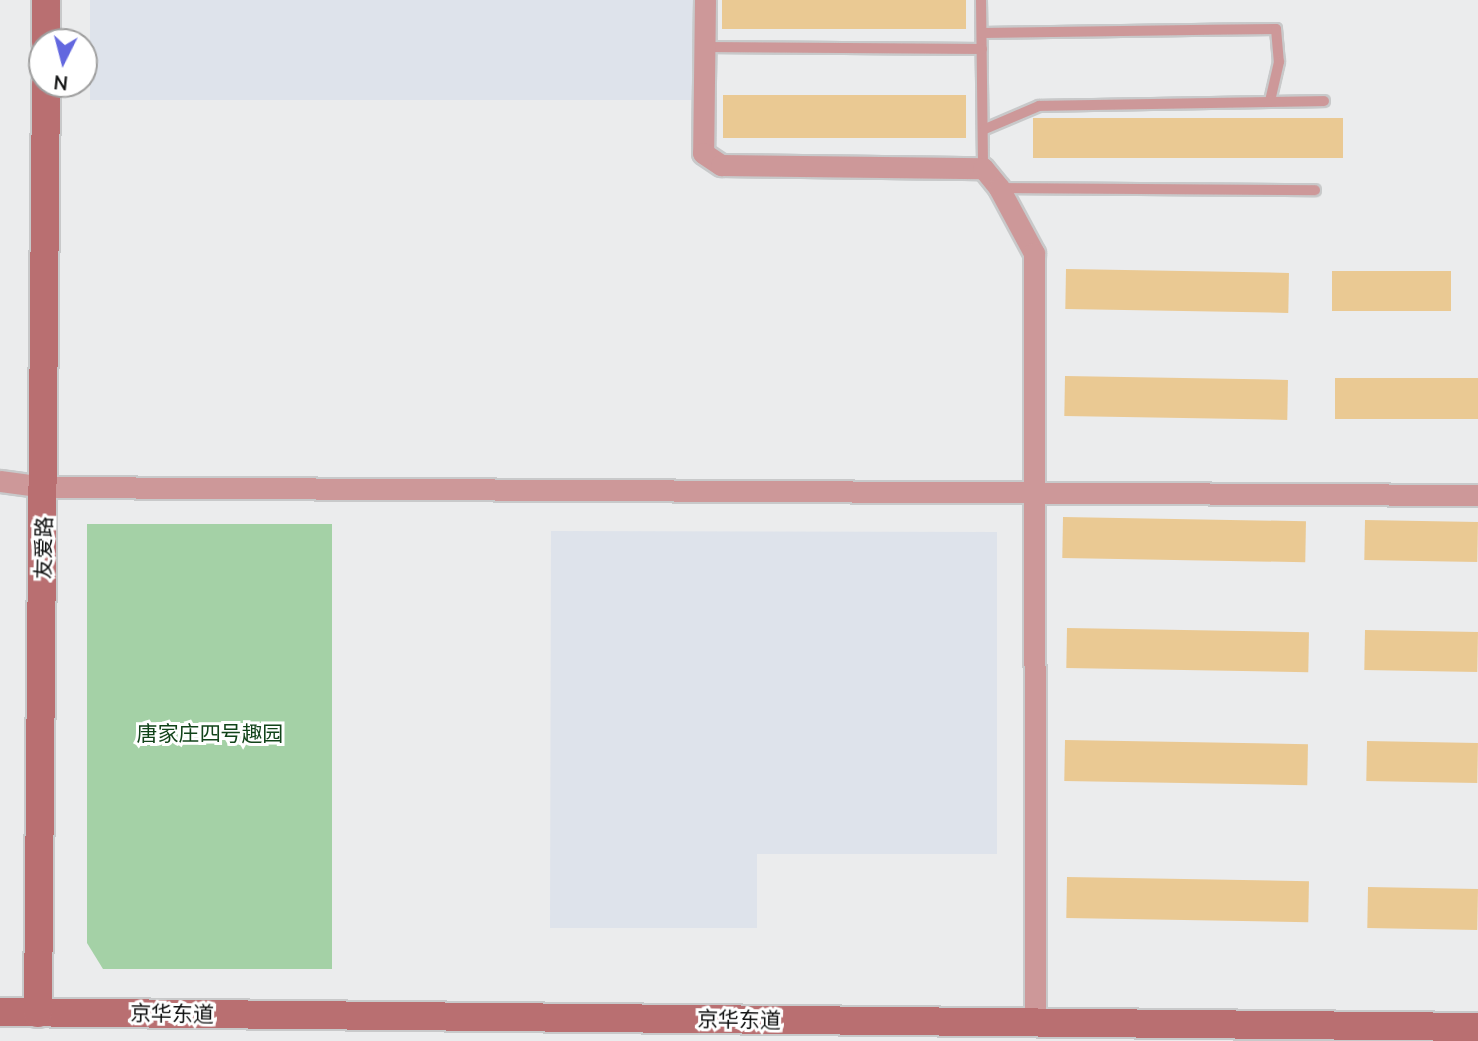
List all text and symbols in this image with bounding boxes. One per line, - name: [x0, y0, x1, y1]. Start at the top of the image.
- north arrow: [28, 28, 98, 98]
- text: N: [53, 68, 69, 96]
- street label: 友爱路: [31, 516, 57, 580]
- park label: 唐家庄四号趣园: [137, 721, 283, 747]
- street label: 京华东道: [130, 1001, 214, 1027]
- street label: 京华东道: [697, 1007, 781, 1033]

